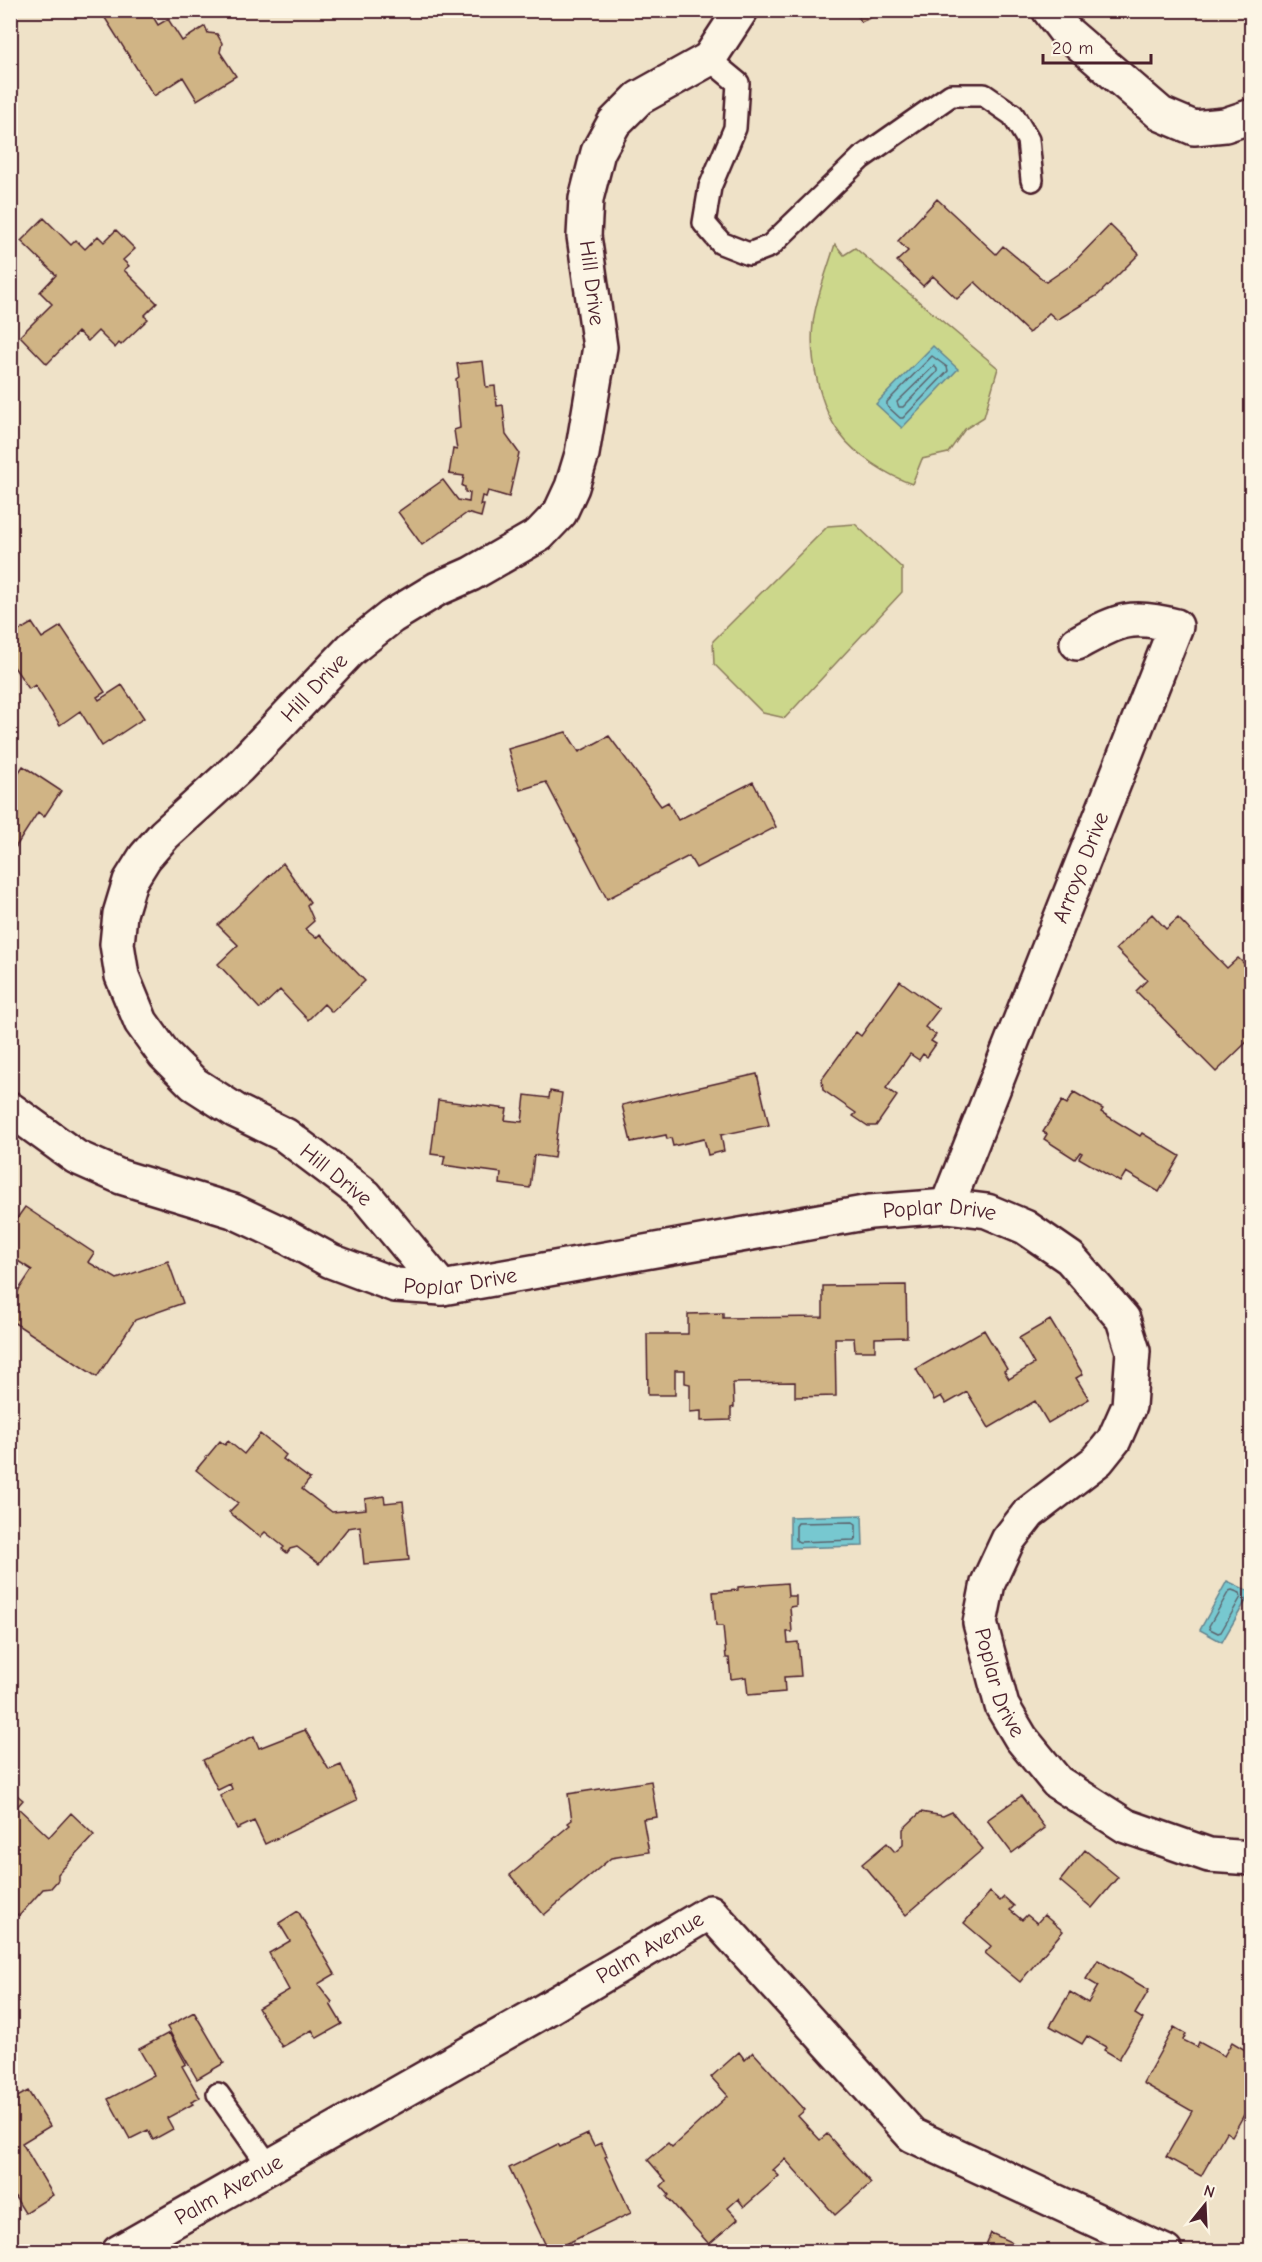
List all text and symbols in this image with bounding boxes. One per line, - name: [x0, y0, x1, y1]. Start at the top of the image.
- scale bar: [1043, 27, 1151, 65]
- text: 20 m: [1052, 38, 1093, 59]
- street label: Hill Drive: [574, 239, 610, 327]
- street label: Hill Drive: [276, 648, 353, 727]
- street label: Arroyo Drive: [1047, 808, 1114, 927]
- street label: Hill Drive: [295, 1138, 377, 1212]
- street label: Poplar Drive: [882, 1193, 1001, 1227]
- street label: Poplar Drive: [403, 1262, 519, 1301]
- street label: Poplar Drive: [969, 1625, 1031, 1742]
- street label: Palm Avenue: [592, 1906, 708, 1989]
- street label: Palm Avenue: [170, 2149, 287, 2231]
- north arrow: [1175, 2175, 1235, 2235]
- text: N: [1202, 2182, 1217, 2202]

